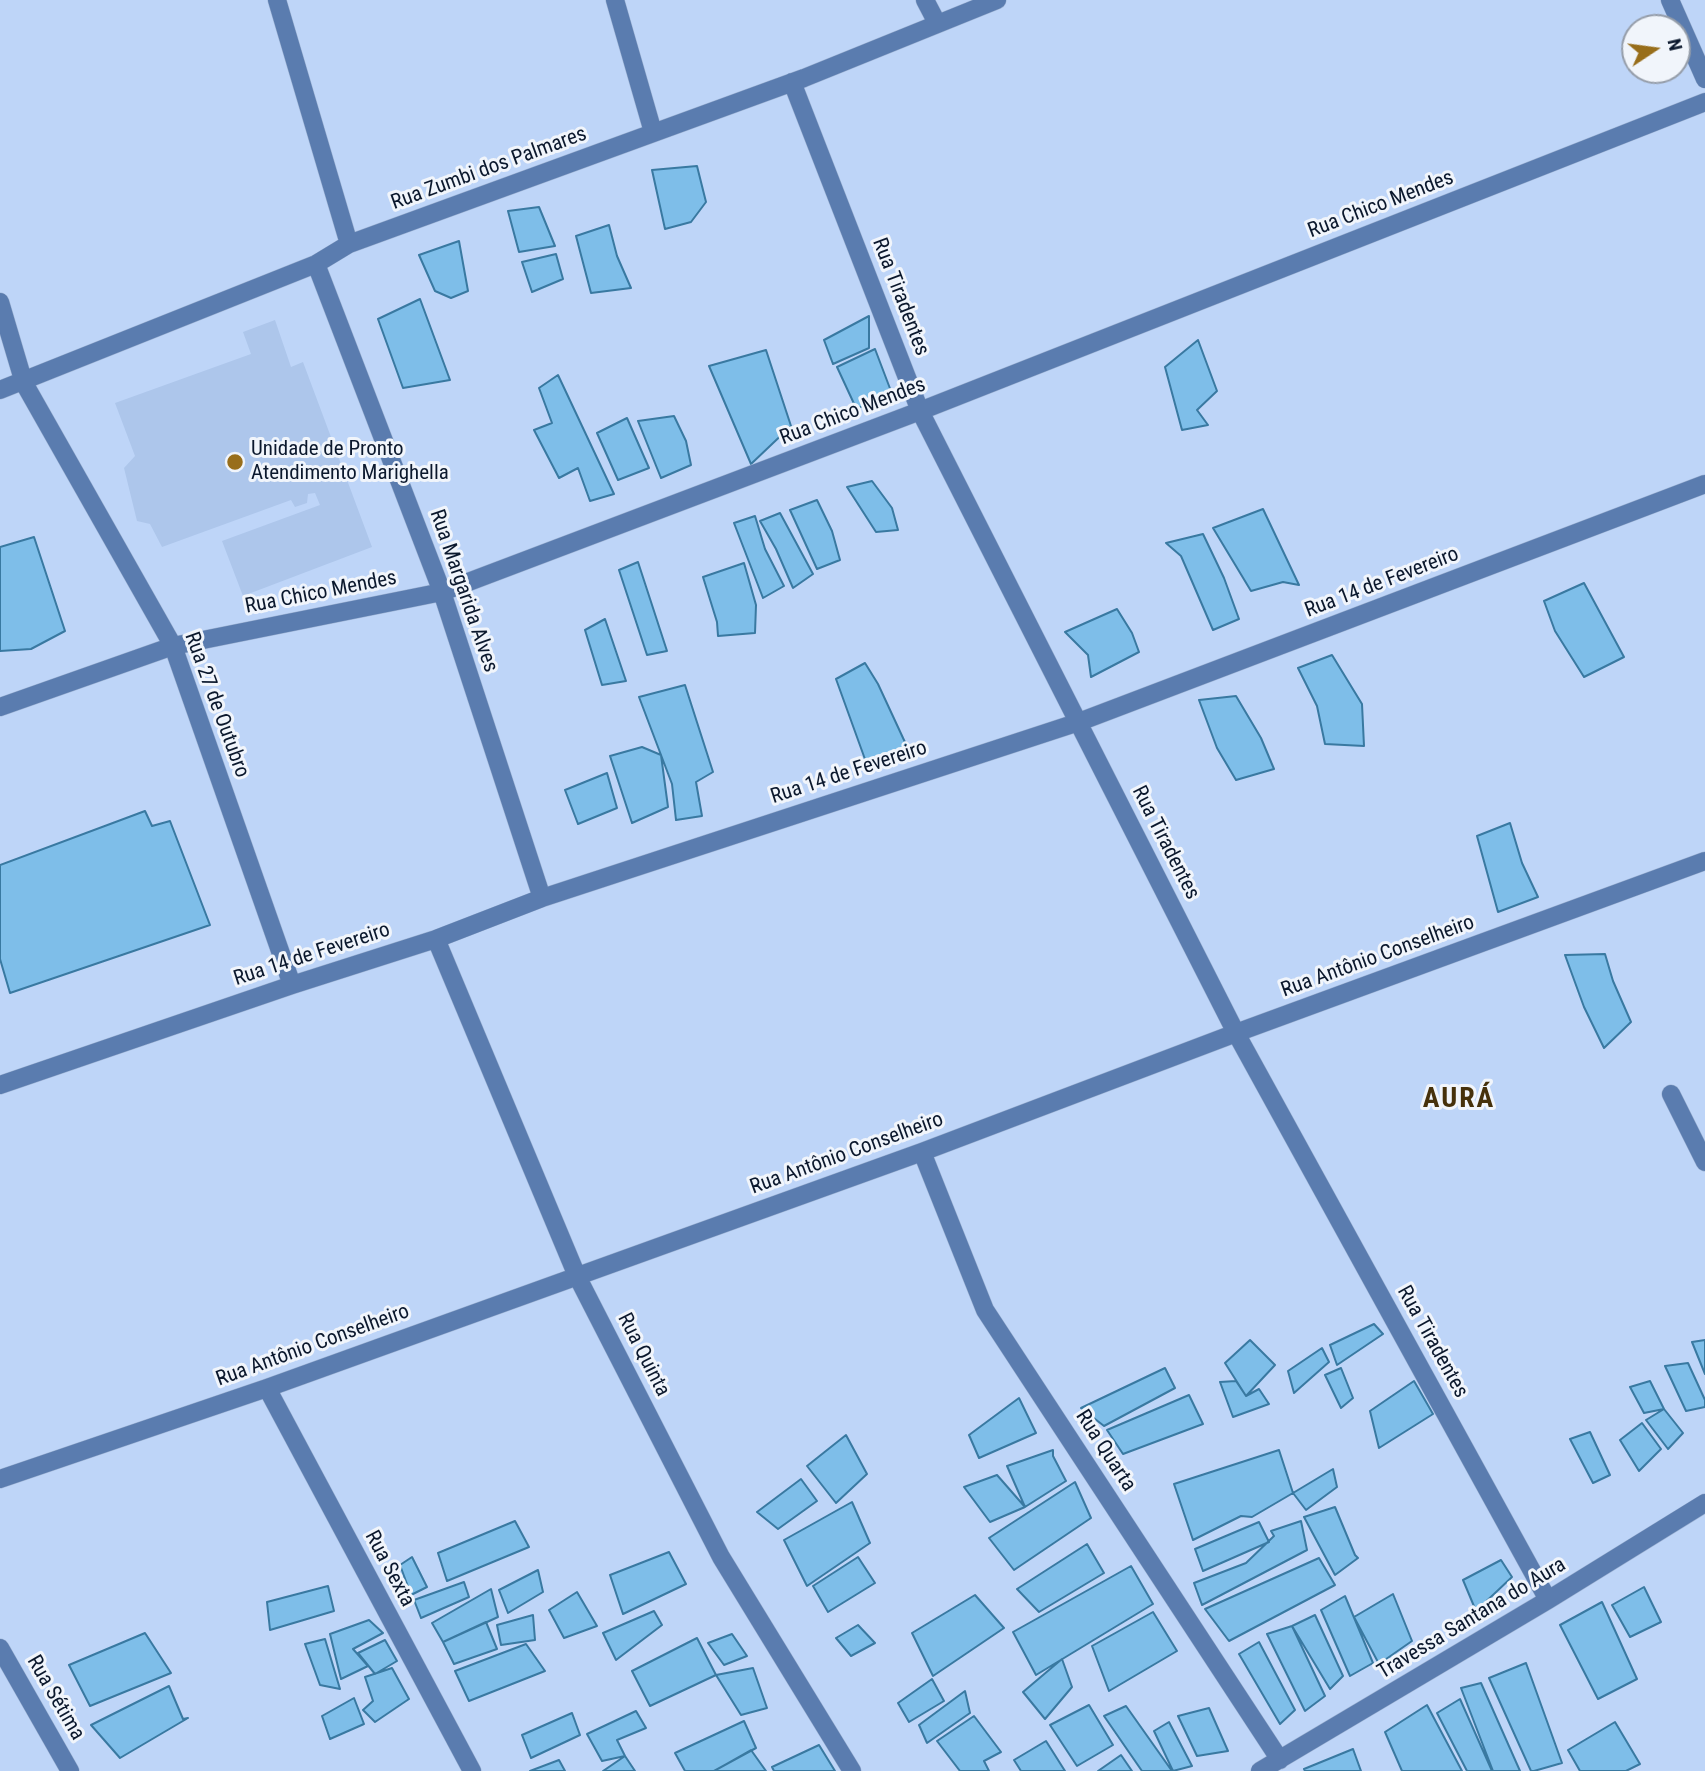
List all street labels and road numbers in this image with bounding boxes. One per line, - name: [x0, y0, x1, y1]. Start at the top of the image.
- street label: Rua Zumbi dos Palmares: [388, 122, 590, 216]
- street label: Rua Chico Mendes: [1305, 166, 1457, 244]
- street label: Rua Tiradentes: [866, 235, 934, 359]
- street label: Rua Chico Mendes: [777, 373, 929, 451]
- street label: Rua Margarida Alves: [423, 506, 503, 676]
- street label: Rua 14 de Fevereiro: [1302, 542, 1462, 624]
- street label: Rua Chico Mendes: [243, 566, 399, 620]
- street label: Rua 27 de Outubro: [178, 629, 254, 781]
- street label: Rua 14 de Fevereiro: [768, 736, 930, 810]
- street label: Rua Tiradentes: [1126, 782, 1204, 904]
- street label: Rua Antônio Conselheiro: [1278, 910, 1478, 1004]
- street label: Rua 14 de Fevereiro: [231, 918, 393, 992]
- street label: Rua Antônio Conselheiro: [747, 1107, 947, 1201]
- street label: Rua Tiradentes: [1391, 1282, 1473, 1402]
- street label: Rua Antônio Conselheiro: [213, 1299, 413, 1393]
- street label: Rua Quinta: [611, 1309, 675, 1401]
- street label: Rua Quarta: [1069, 1405, 1141, 1497]
- street label: Rua Sexta: [359, 1527, 419, 1611]
- street label: Travessa Santana do Aura: [1373, 1553, 1571, 1685]
- street label: Rua Sétima: [21, 1651, 89, 1745]

